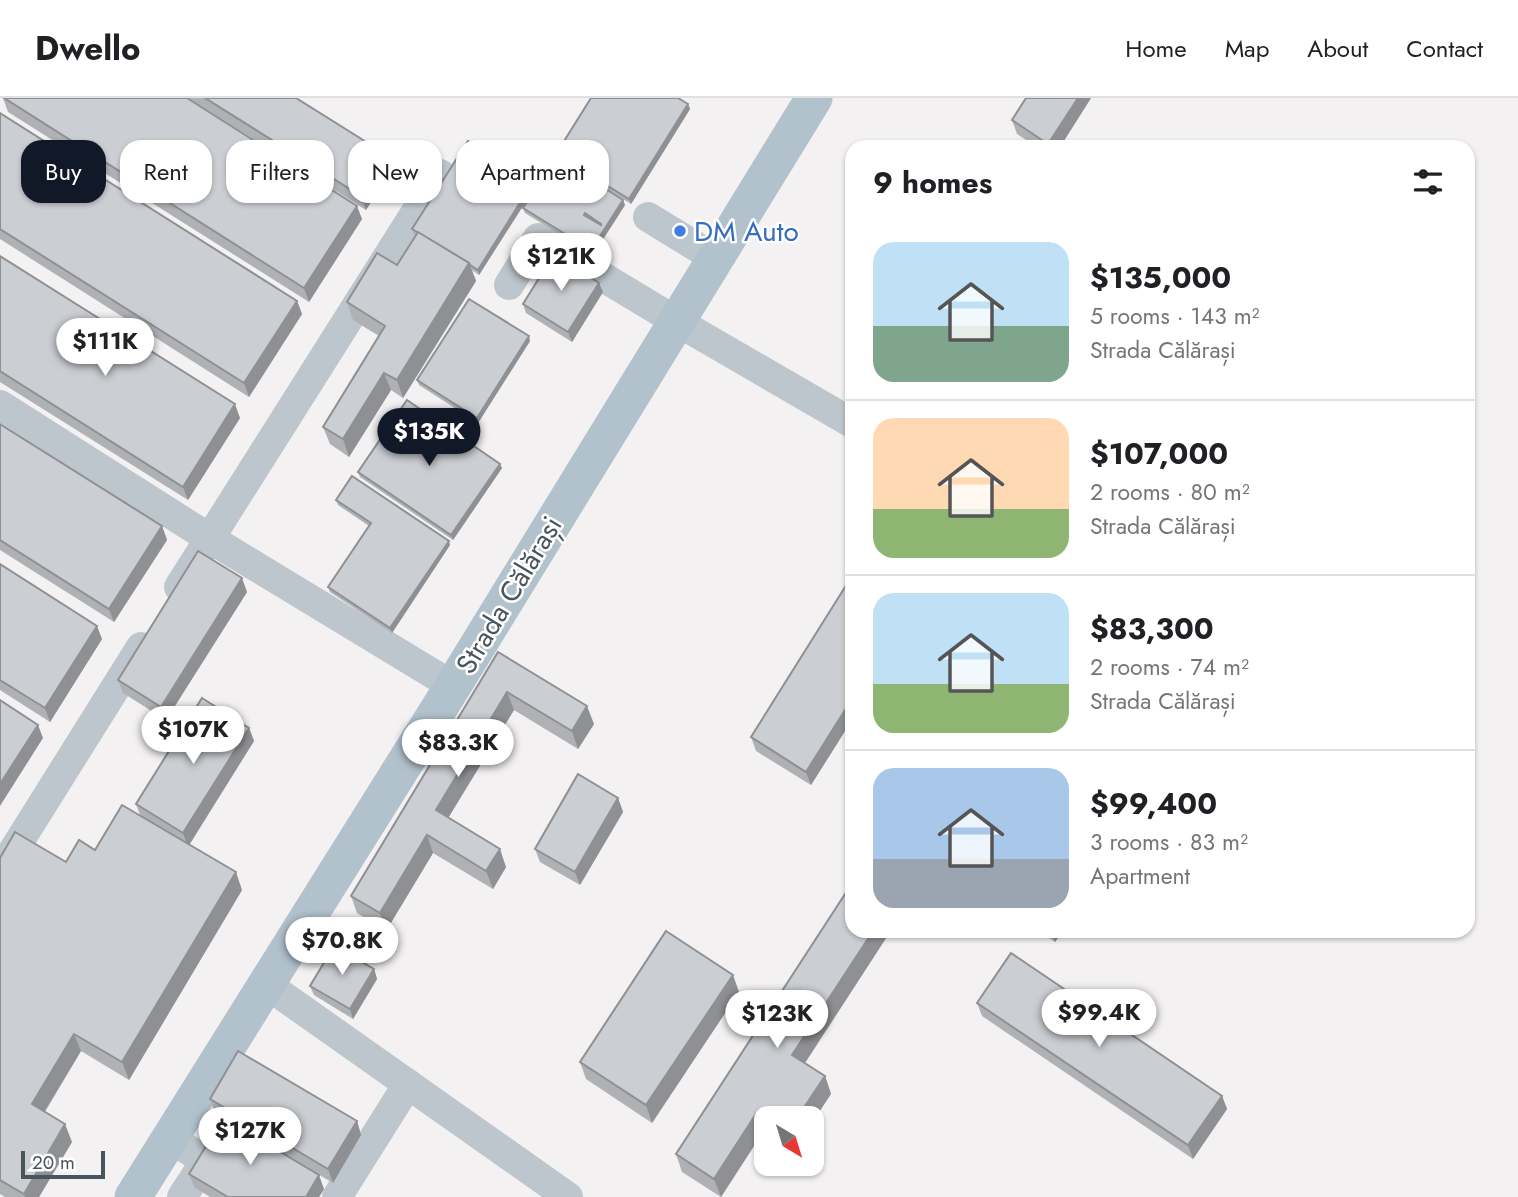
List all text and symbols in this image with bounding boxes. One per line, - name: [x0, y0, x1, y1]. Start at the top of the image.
- text: Dwello: [35, 25, 141, 72]
- text: Home: [1125, 31, 1187, 66]
- text: Map: [1225, 31, 1269, 66]
- text: About: [1307, 31, 1368, 66]
- text: Contact: [1406, 31, 1483, 66]
- chip: Buy: [21, 140, 106, 203]
- chip: Rent: [120, 140, 212, 203]
- chip: Filters: [226, 140, 334, 203]
- chip: New: [348, 140, 442, 203]
- chip: Apartment: [456, 140, 609, 203]
- text: 9 homes: [873, 161, 992, 204]
- icon: filters: [1409, 163, 1447, 201]
- place label: DM Auto: [694, 211, 799, 252]
- marker: DM Auto: [672, 223, 688, 239]
- pin: $121K: [512, 234, 610, 293]
- text: $121K: [527, 239, 595, 273]
- text: $135,000: [1090, 256, 1231, 299]
- icon: home: [929, 270, 1013, 354]
- text: 5 rooms · 143 m²: [1090, 299, 1260, 333]
- pin: $111K: [56, 318, 154, 378]
- text: $111K: [72, 324, 138, 358]
- text: Strada Călărași: [1090, 333, 1236, 367]
- pin: $135K: [380, 408, 478, 468]
- text: $135K: [393, 414, 465, 448]
- text: $107,000: [1090, 432, 1228, 475]
- icon: home: [929, 446, 1013, 530]
- text: 2 rooms · 80 m²: [1090, 475, 1250, 509]
- street label: Strada Călărași: [446, 508, 572, 682]
- text: Strada Călărași: [1090, 509, 1236, 543]
- text: $83,300: [1090, 607, 1214, 650]
- icon: home: [929, 621, 1013, 705]
- text: 2 rooms · 74 m²: [1090, 650, 1249, 684]
- text: Strada Călărași: [1090, 684, 1236, 718]
- pin: $107K: [144, 706, 242, 766]
- text: $107K: [157, 712, 229, 746]
- pin: $83.3K: [401, 720, 515, 779]
- text: $83.3K: [418, 725, 498, 759]
- text: $99,400: [1090, 782, 1217, 825]
- icon: home: [929, 796, 1013, 880]
- text: 3 rooms · 83 m²: [1090, 825, 1248, 859]
- text: Apartment: [1090, 859, 1190, 893]
- pin: $70.8K: [285, 918, 399, 977]
- text: $70.8K: [301, 923, 383, 957]
- pin: $123K: [728, 990, 826, 1050]
- pin: $99.4K: [1042, 990, 1156, 1049]
- text: $99.4K: [1057, 995, 1141, 1029]
- text: $123K: [741, 996, 813, 1030]
- north arrow: [754, 1106, 824, 1176]
- map controls: [754, 1106, 824, 1176]
- pin: $127K: [201, 1108, 299, 1167]
- text: $127K: [214, 1113, 286, 1147]
- scale bar: [21, 1148, 105, 1180]
- text: 20 m: [32, 1149, 75, 1176]

